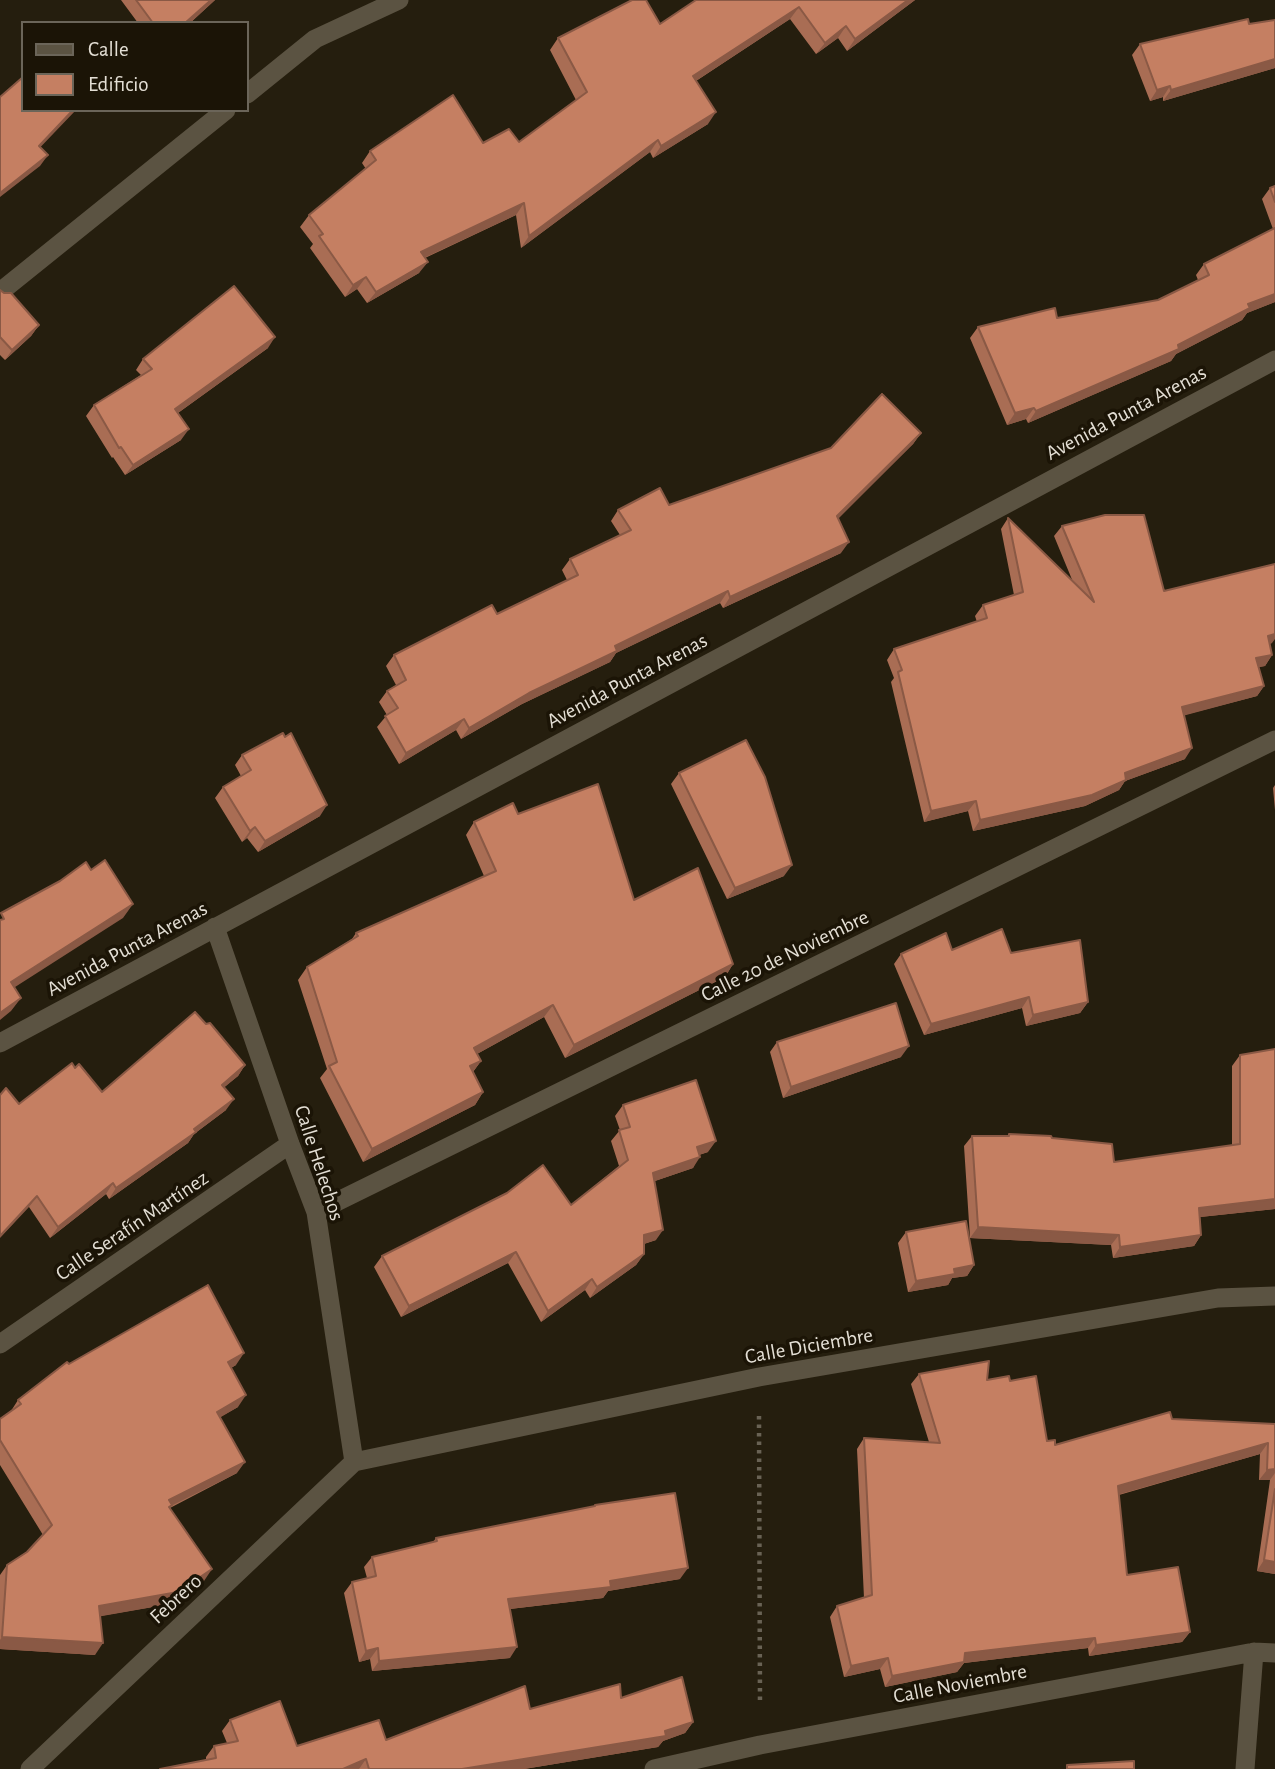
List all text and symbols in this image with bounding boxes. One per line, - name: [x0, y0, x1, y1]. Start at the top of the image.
- legend: [21, 21, 248, 112]
- text: Calle: [88, 39, 129, 60]
- text: Edificio: [88, 74, 149, 95]
- street label: Avenida Punta Arenas: [1041, 360, 1211, 466]
- street label: Avenida Punta Arenas: [542, 628, 712, 734]
- street label: Avenida Punta Arenas: [42, 896, 212, 1002]
- street label: Calle 20 de Noviembre: [697, 904, 873, 1008]
- street label: Calle Helechos: [289, 1102, 349, 1224]
- street label: Calle Serafín Martínez: [51, 1166, 213, 1286]
- street label: Calle Diciembre: [743, 1322, 875, 1370]
- street label: Febrero: [145, 1569, 207, 1629]
- street label: Calle Noviembre: [891, 1659, 1029, 1709]

